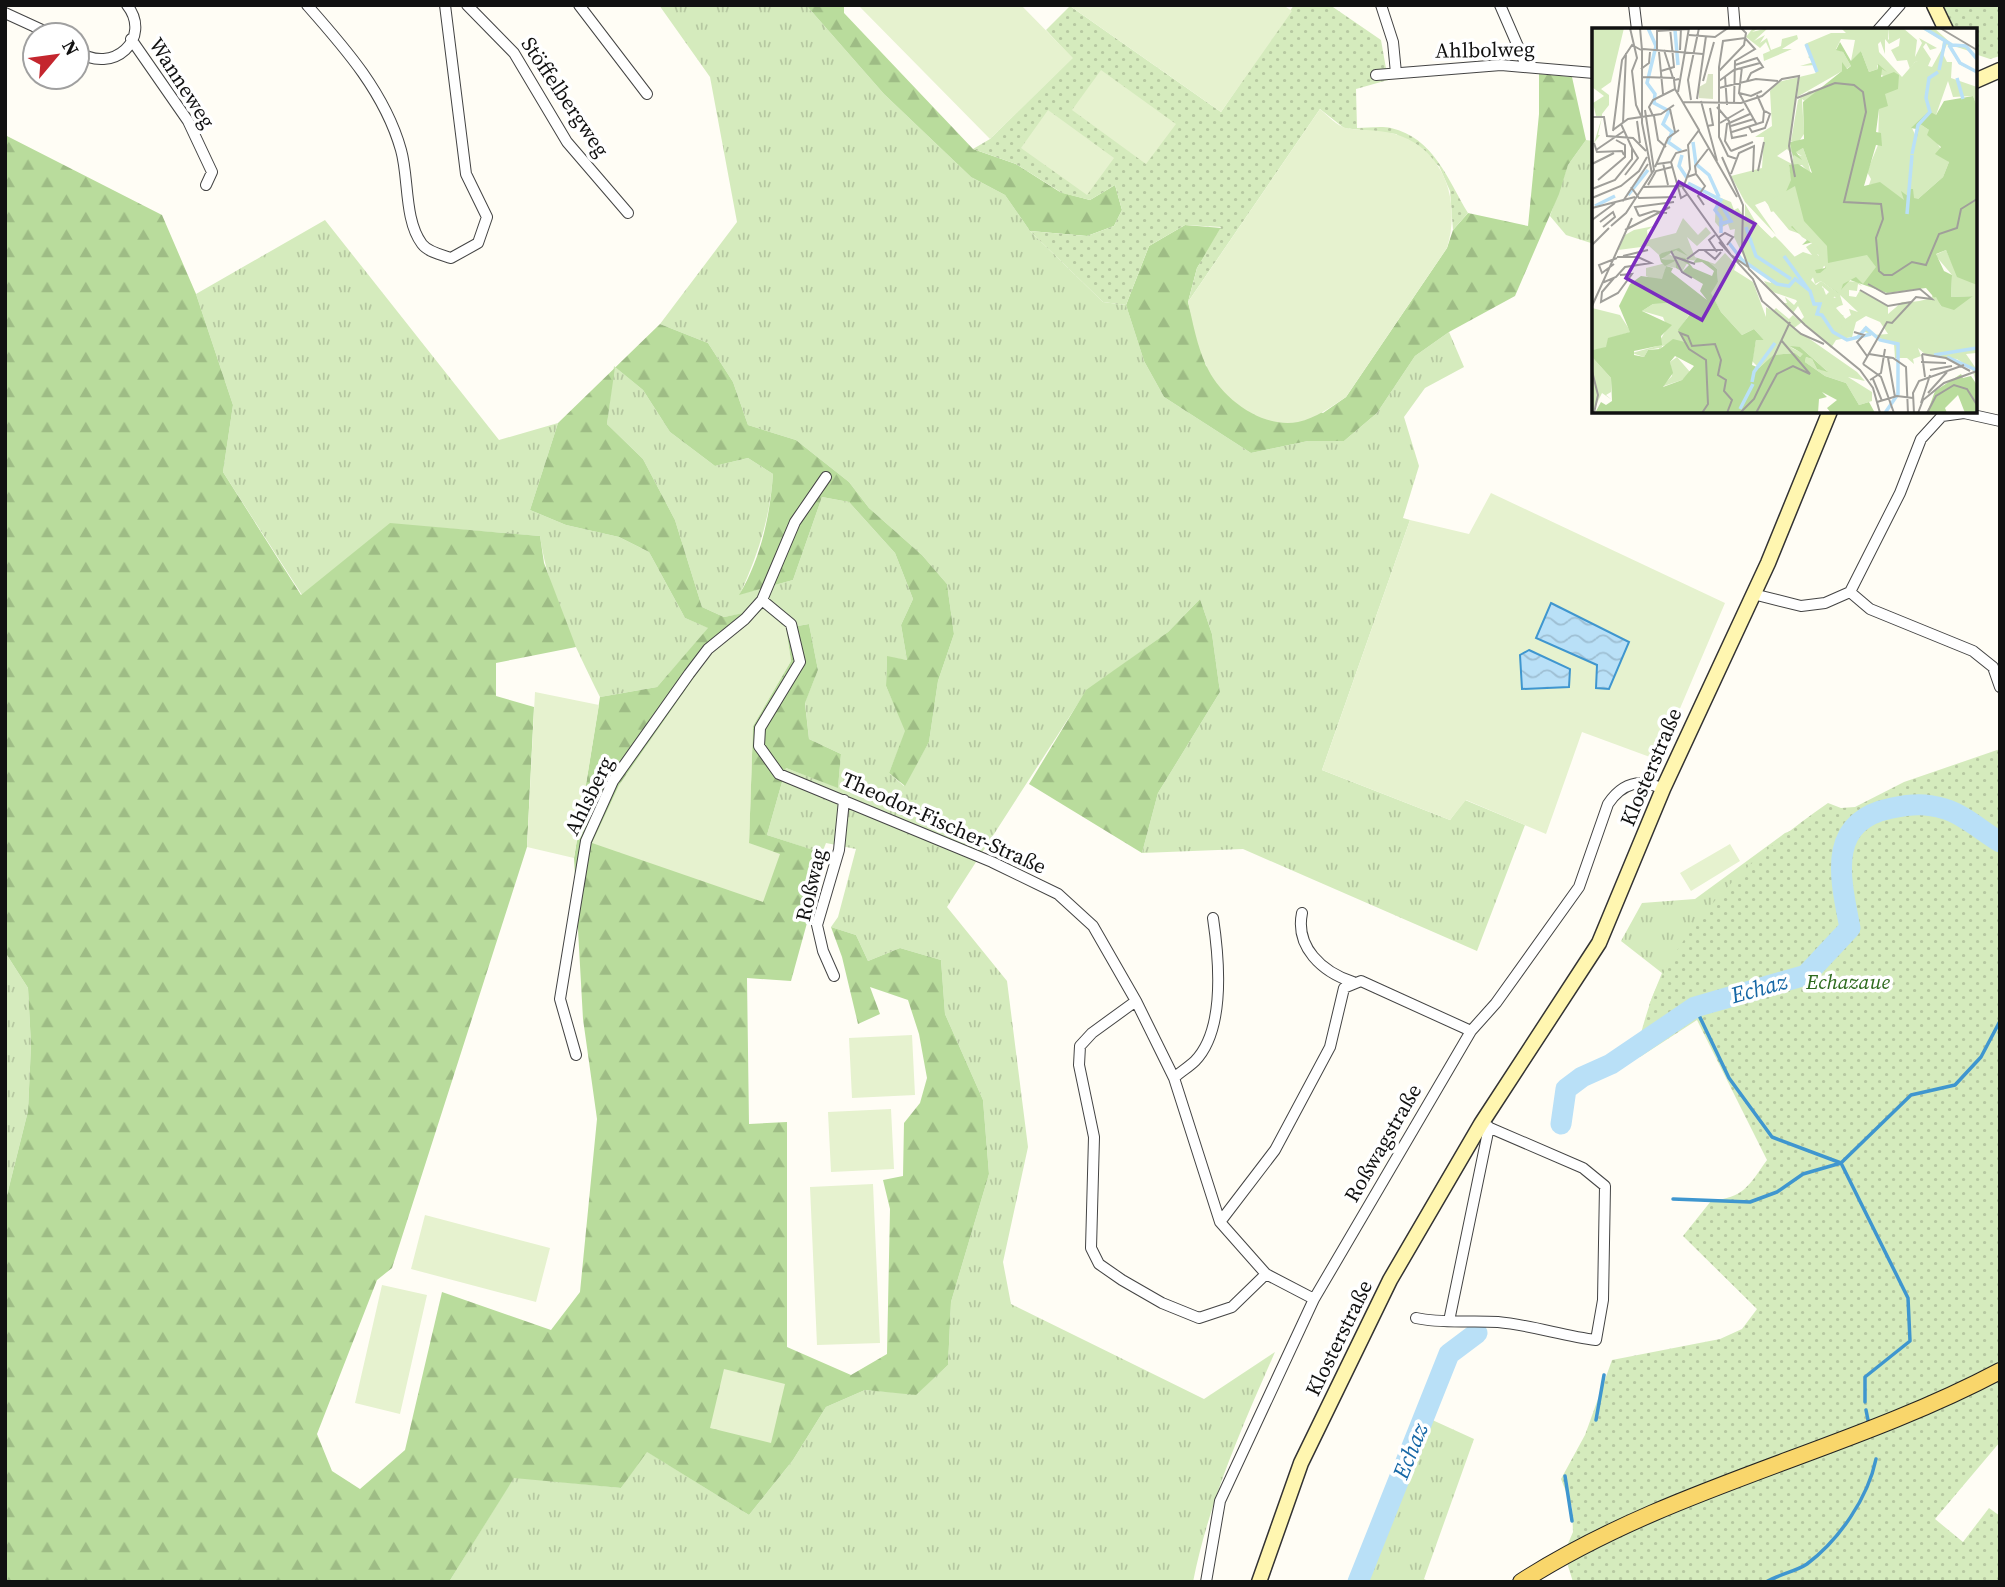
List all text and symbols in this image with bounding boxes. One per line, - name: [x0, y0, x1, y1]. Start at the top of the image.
- north arrow: [21, 21, 91, 91]
- inset map: [1592, 28, 1977, 413]
- street label: Stöffelbergweg: [515, 31, 616, 162]
- street label: Wanneweg: [142, 32, 223, 134]
- street label: Ahlbolweg: [1435, 34, 1535, 65]
- text: N: [56, 35, 86, 60]
- street label: Klosterstraße: [1613, 703, 1688, 830]
- street label: Ahlsberg: [557, 752, 620, 840]
- street label: Theodor-Fischer-Straße: [837, 764, 1051, 881]
- street label: Roßwag: [788, 846, 833, 924]
- water label: Echaz: [1726, 964, 1792, 1012]
- park label: Echazaue: [1805, 967, 1890, 996]
- street label: Roßwagstraße: [1337, 1078, 1428, 1207]
- street label: Klosterstraße: [1298, 1275, 1379, 1401]
- water label: Echaz: [1384, 1417, 1436, 1485]

